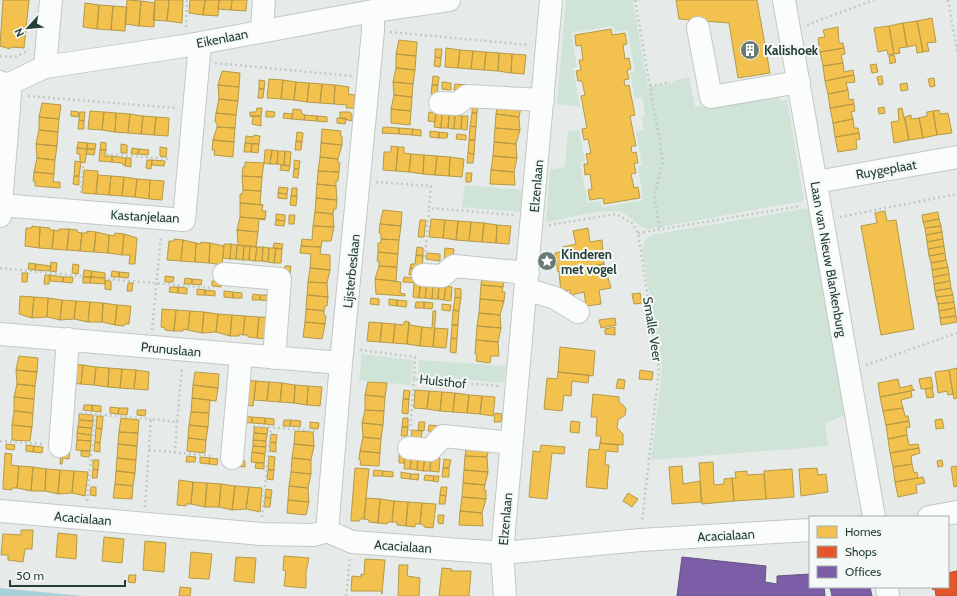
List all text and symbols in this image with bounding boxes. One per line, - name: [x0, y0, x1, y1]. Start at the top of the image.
- north arrow: [8, 8, 48, 48]
- street label: Eikenlaan: [195, 25, 249, 51]
- text: N: [11, 26, 27, 39]
- building icon: Kalishoek: [739, 39, 761, 61]
- place label: Kalishoek: [764, 42, 819, 58]
- street label: Ruygeplaat: [854, 156, 918, 182]
- street label: Elzenlaan: [526, 159, 546, 213]
- street label: Laan van Nieuw Blankenburg: [807, 180, 851, 339]
- street label: Kastanjelaan: [110, 206, 180, 227]
- street label: Lijsterbeslaan: [339, 233, 364, 309]
- place label: Kinderen met vogel: [561, 246, 617, 277]
- place icon: Kinderen met vogel: [536, 250, 558, 272]
- street label: Smalle Veer: [640, 295, 666, 363]
- street label: Prunuslaan: [140, 338, 202, 360]
- street label: Hulsthof: [419, 371, 468, 391]
- street label: Elzenlaan: [495, 492, 515, 546]
- street label: Acacialaan: [54, 508, 112, 528]
- legend: [809, 516, 949, 588]
- text: Homes: [845, 524, 882, 539]
- street label: Acacialaan: [697, 526, 755, 544]
- street label: Acacialaan: [374, 536, 432, 556]
- text: Shops: [845, 544, 877, 559]
- scale bar: [10, 562, 125, 588]
- text: Offices: [845, 564, 881, 579]
- text: 50 m: [16, 568, 44, 583]

